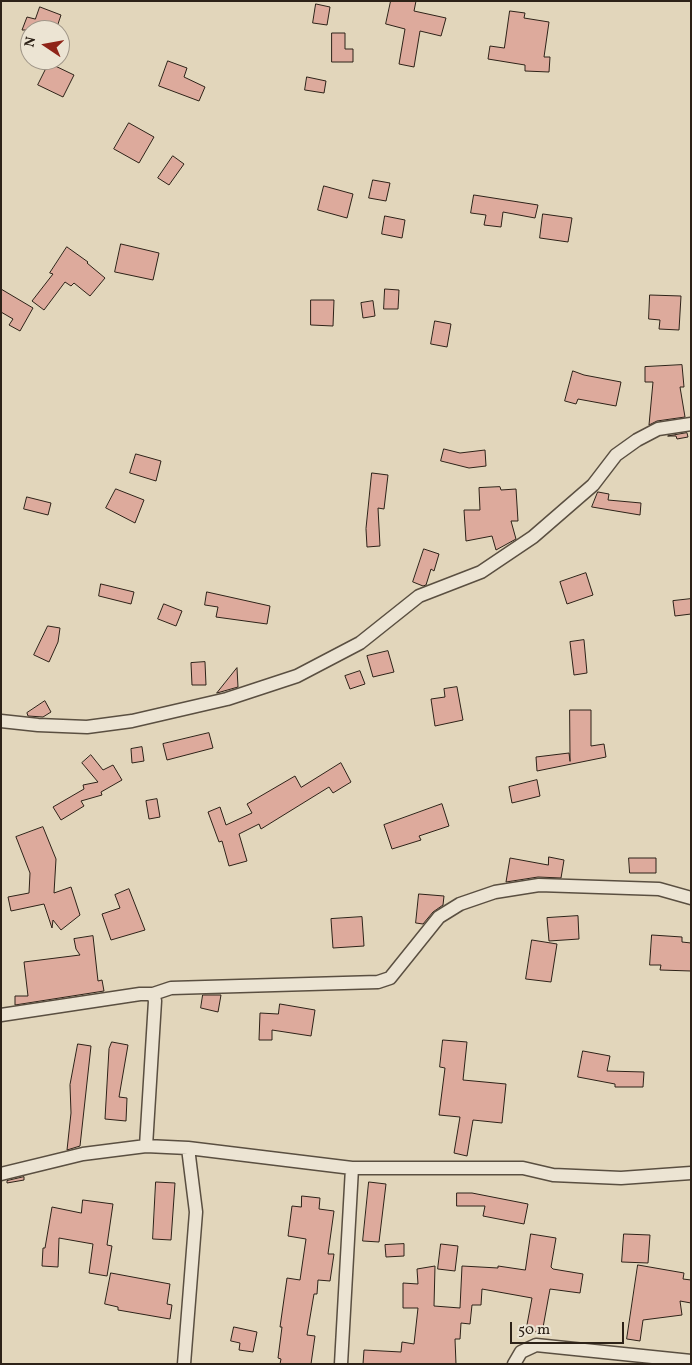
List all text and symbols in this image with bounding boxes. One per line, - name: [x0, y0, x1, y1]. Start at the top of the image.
- north arrow: [20, 20, 70, 70]
- text: N: [20, 35, 41, 49]
- scale bar: [512, 1312, 626, 1344]
- text: 50 m: [518, 1320, 550, 1341]

